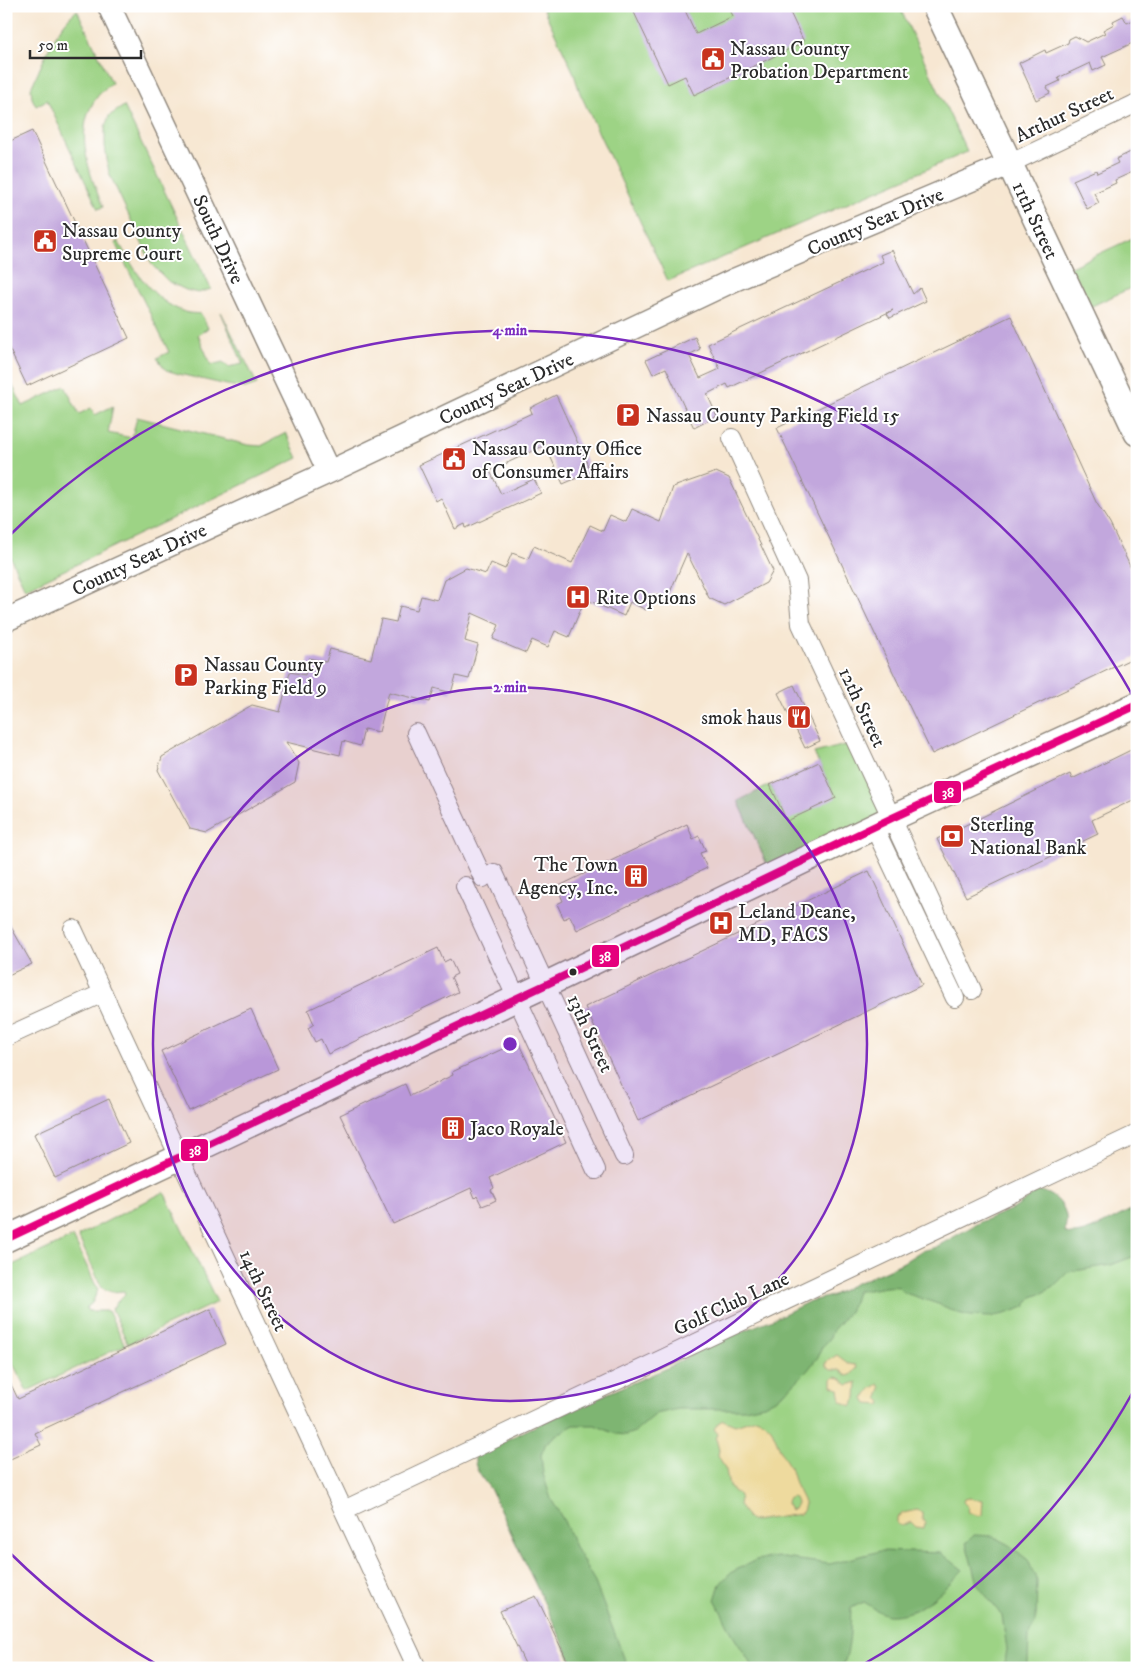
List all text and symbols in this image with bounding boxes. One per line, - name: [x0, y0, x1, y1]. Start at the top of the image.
- scale bar: [30, 28, 141, 60]
- text: 50 m: [38, 36, 68, 55]
- place label: Nassau County Probation Department: [730, 37, 908, 85]
- public building icon: Nassau County Probation Department: [700, 46, 726, 72]
- street label: Arthur Street: [1011, 82, 1118, 149]
- street label: 11th Street: [1006, 178, 1064, 264]
- street label: County Seat Drive: [804, 182, 948, 262]
- street label: South Drive: [186, 191, 249, 288]
- place label: Nassau County Supreme Court: [62, 219, 182, 267]
- public building icon: Nassau County Supreme Court: [32, 228, 58, 254]
- text: 4 min: [492, 321, 528, 340]
- street label: County Seat Drive: [435, 347, 578, 431]
- parking icon: Nassau County Parking Field 15: [615, 402, 641, 428]
- place label: Nassau County Parking Field 15: [646, 404, 900, 429]
- place label: Nassau County Office of Consumer Affairs: [472, 437, 642, 485]
- public building icon: Nassau County Office of Consumer Affairs: [441, 446, 467, 472]
- street label: County Seat Drive: [68, 518, 211, 602]
- hospital icon: Rite Options: [565, 584, 591, 610]
- place label: Rite Options: [596, 586, 696, 611]
- place label: Nassau County Parking Field 9: [204, 653, 327, 701]
- parking icon: Nassau County Parking Field 9: [173, 662, 199, 688]
- street label: 12th Street: [832, 664, 891, 752]
- text: 2 min: [493, 678, 527, 697]
- restaurant icon: smok haus: [786, 704, 812, 730]
- place label: smok haus: [701, 706, 782, 731]
- line badge: 38: [933, 780, 962, 804]
- text: 38: [942, 784, 954, 802]
- place label: Sterling National Bank: [970, 813, 1087, 861]
- bank icon: Sterling National Bank: [939, 823, 965, 849]
- place label: The Town Agency, Inc.: [518, 853, 619, 901]
- building icon: The Town Agency, Inc.: [623, 863, 649, 889]
- place label: Leland Deane, MD, FACS: [738, 900, 856, 948]
- hospital icon: Leland Deane, MD, FACS: [708, 910, 734, 936]
- line badge: 38: [591, 944, 620, 968]
- text: 38: [599, 948, 611, 966]
- unlabelled marker: [568, 967, 578, 977]
- street label: 13th Street: [561, 991, 619, 1077]
- centre of rings: [501, 1035, 519, 1053]
- building icon: Jaco Royale: [440, 1115, 466, 1141]
- place label: Jaco Royale: [468, 1117, 564, 1142]
- line badge: 38: [180, 1138, 209, 1162]
- text: 38: [189, 1142, 201, 1160]
- street label: 14th Street: [233, 1246, 292, 1335]
- street label: Golf Club Lane: [670, 1267, 793, 1342]

